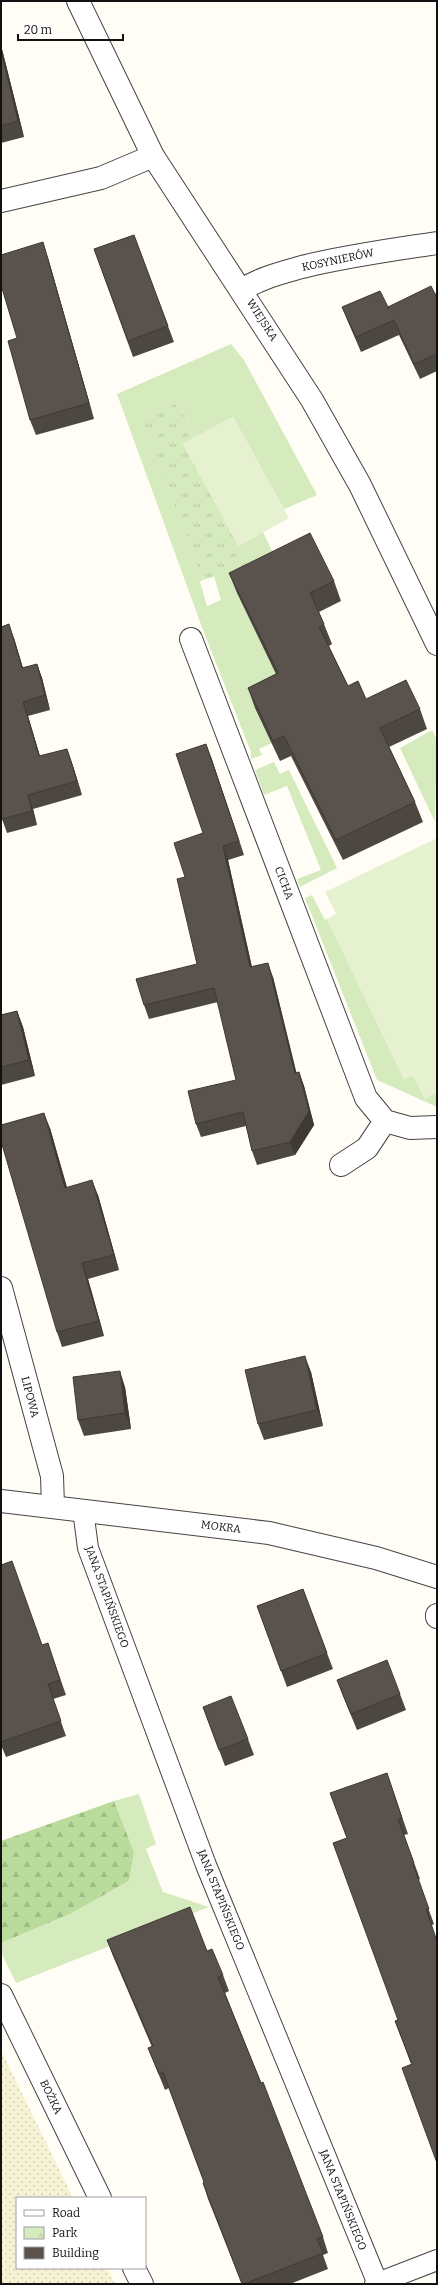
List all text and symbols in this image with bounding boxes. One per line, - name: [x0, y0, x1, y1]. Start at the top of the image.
- scale bar: [18, 16, 123, 42]
- text: 20 m: [24, 23, 53, 37]
- street label: KOSYNIERÓW: [301, 245, 376, 274]
- street label: WIEJSKA: [244, 297, 280, 344]
- street label: CICHA: [272, 865, 296, 902]
- street label: LIPOWA: [18, 1375, 42, 1419]
- street label: MOKRA: [200, 1518, 242, 1536]
- street label: JANA STAPIŃSKIEGO: [82, 1543, 132, 1650]
- street label: JANA STAPIŃSKIEGO: [194, 1846, 248, 1952]
- street label: BOŻKA: [37, 2077, 66, 2117]
- street label: JANA STAPIŃSKIEGO: [316, 2146, 370, 2252]
- legend: [16, 2197, 146, 2269]
- text: Road: [52, 2206, 80, 2220]
- text: Park: [52, 2226, 78, 2240]
- text: Building: [52, 2246, 99, 2260]

